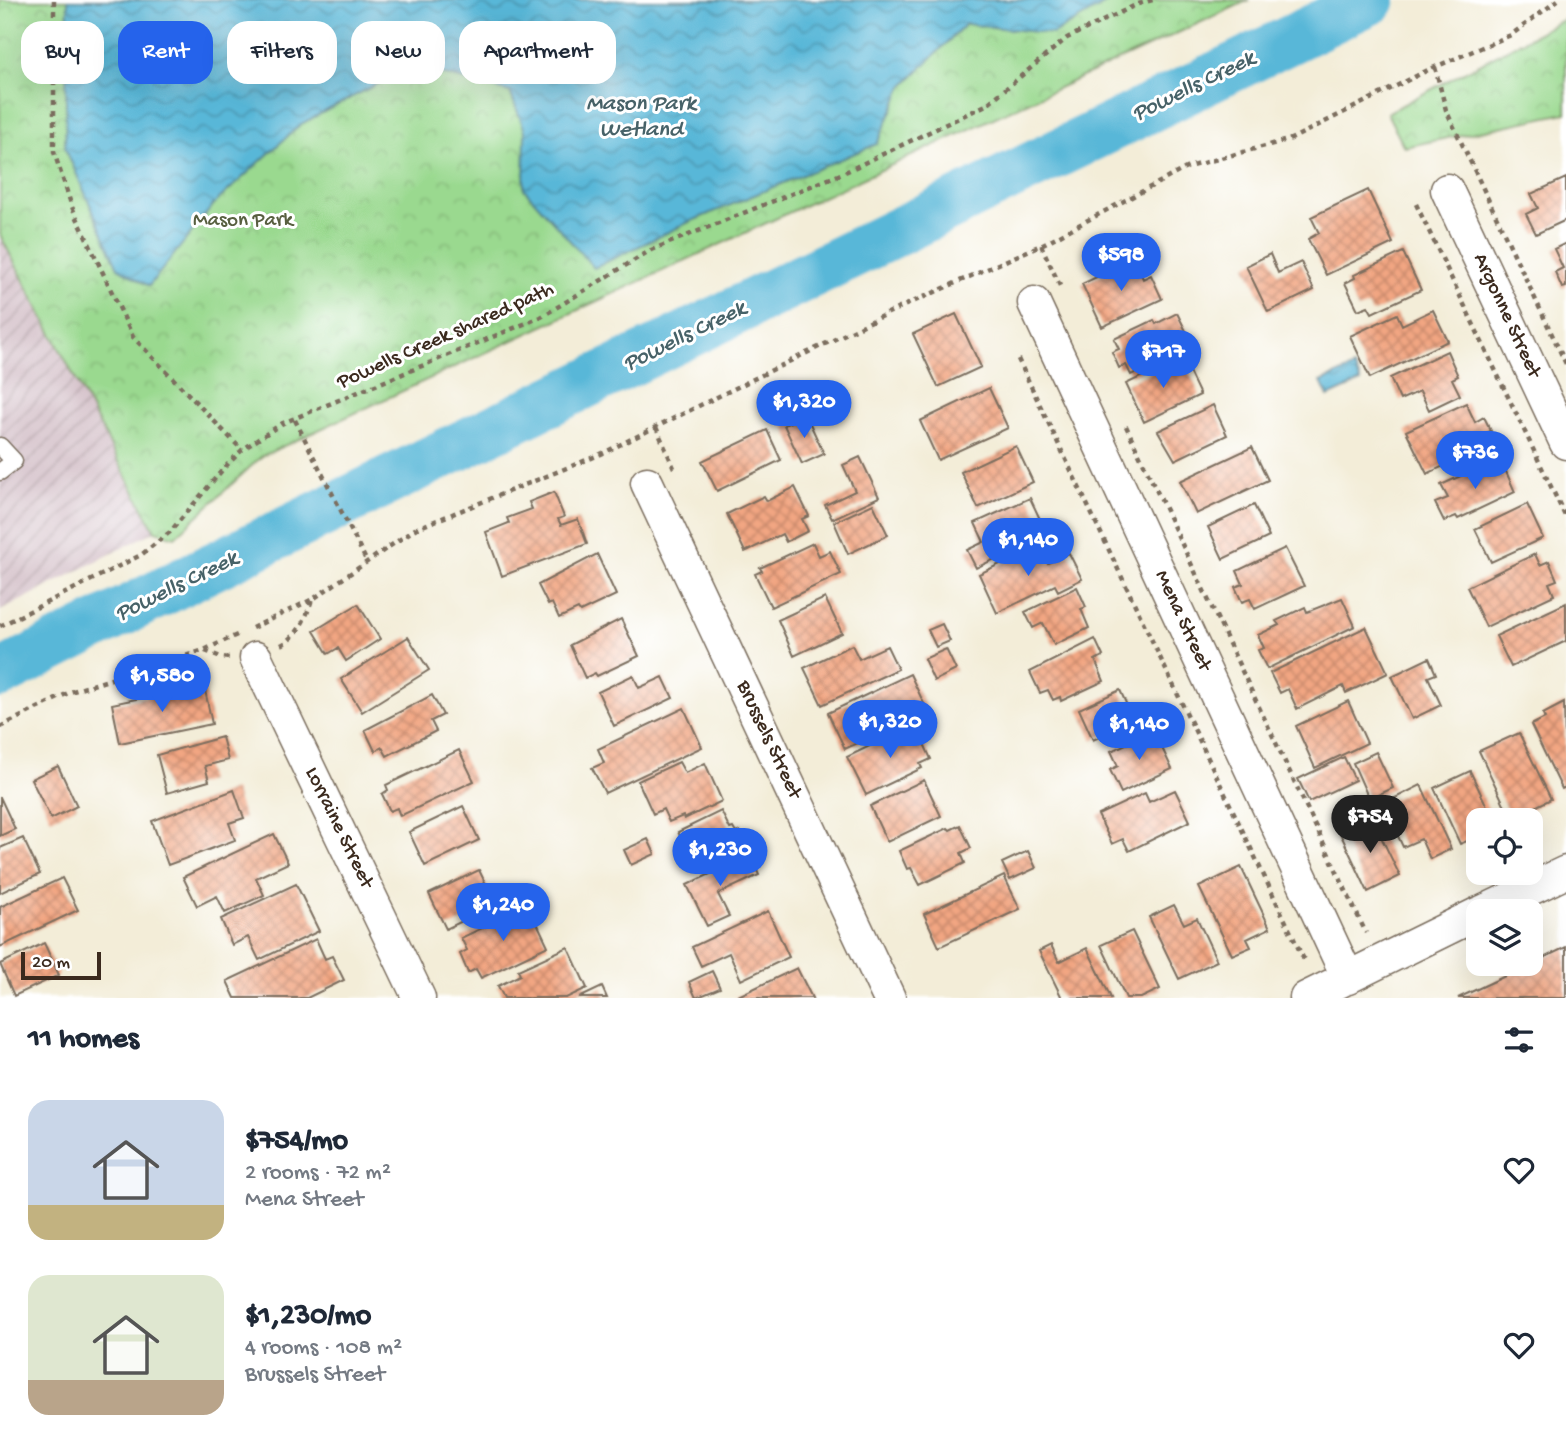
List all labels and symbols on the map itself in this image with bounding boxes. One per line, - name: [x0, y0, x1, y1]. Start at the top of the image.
- water label: Powells Creek: [1128, 45, 1262, 128]
- water label: Mason Park Wetland: [586, 91, 698, 144]
- park label: Mason Park: [193, 209, 296, 234]
- pin: $598: [1080, 233, 1162, 293]
- street label: Argonne Street: [1466, 250, 1547, 384]
- street label: Powells Creek shared path: [333, 278, 558, 397]
- water label: Powells Creek: [619, 295, 753, 378]
- pin: $717: [1122, 330, 1204, 390]
- pin: $1,320: [747, 380, 861, 440]
- pin: $736: [1434, 432, 1516, 491]
- pin: $1,140: [971, 518, 1085, 578]
- water label: Powells Creek: [111, 545, 245, 628]
- street label: Mena Street: [1148, 567, 1217, 677]
- pin: $1,580: [105, 654, 219, 714]
- street label: Brussels Street: [729, 676, 807, 805]
- pin: $1,320: [833, 700, 947, 760]
- pin: $1,140: [1082, 702, 1196, 762]
- street label: Lorraine Street: [298, 763, 379, 895]
- pin: $754: [1329, 796, 1411, 855]
- pin: $1,230: [663, 828, 777, 888]
- pin: $1,240: [446, 884, 560, 943]
- scale bar: [21, 949, 102, 981]

